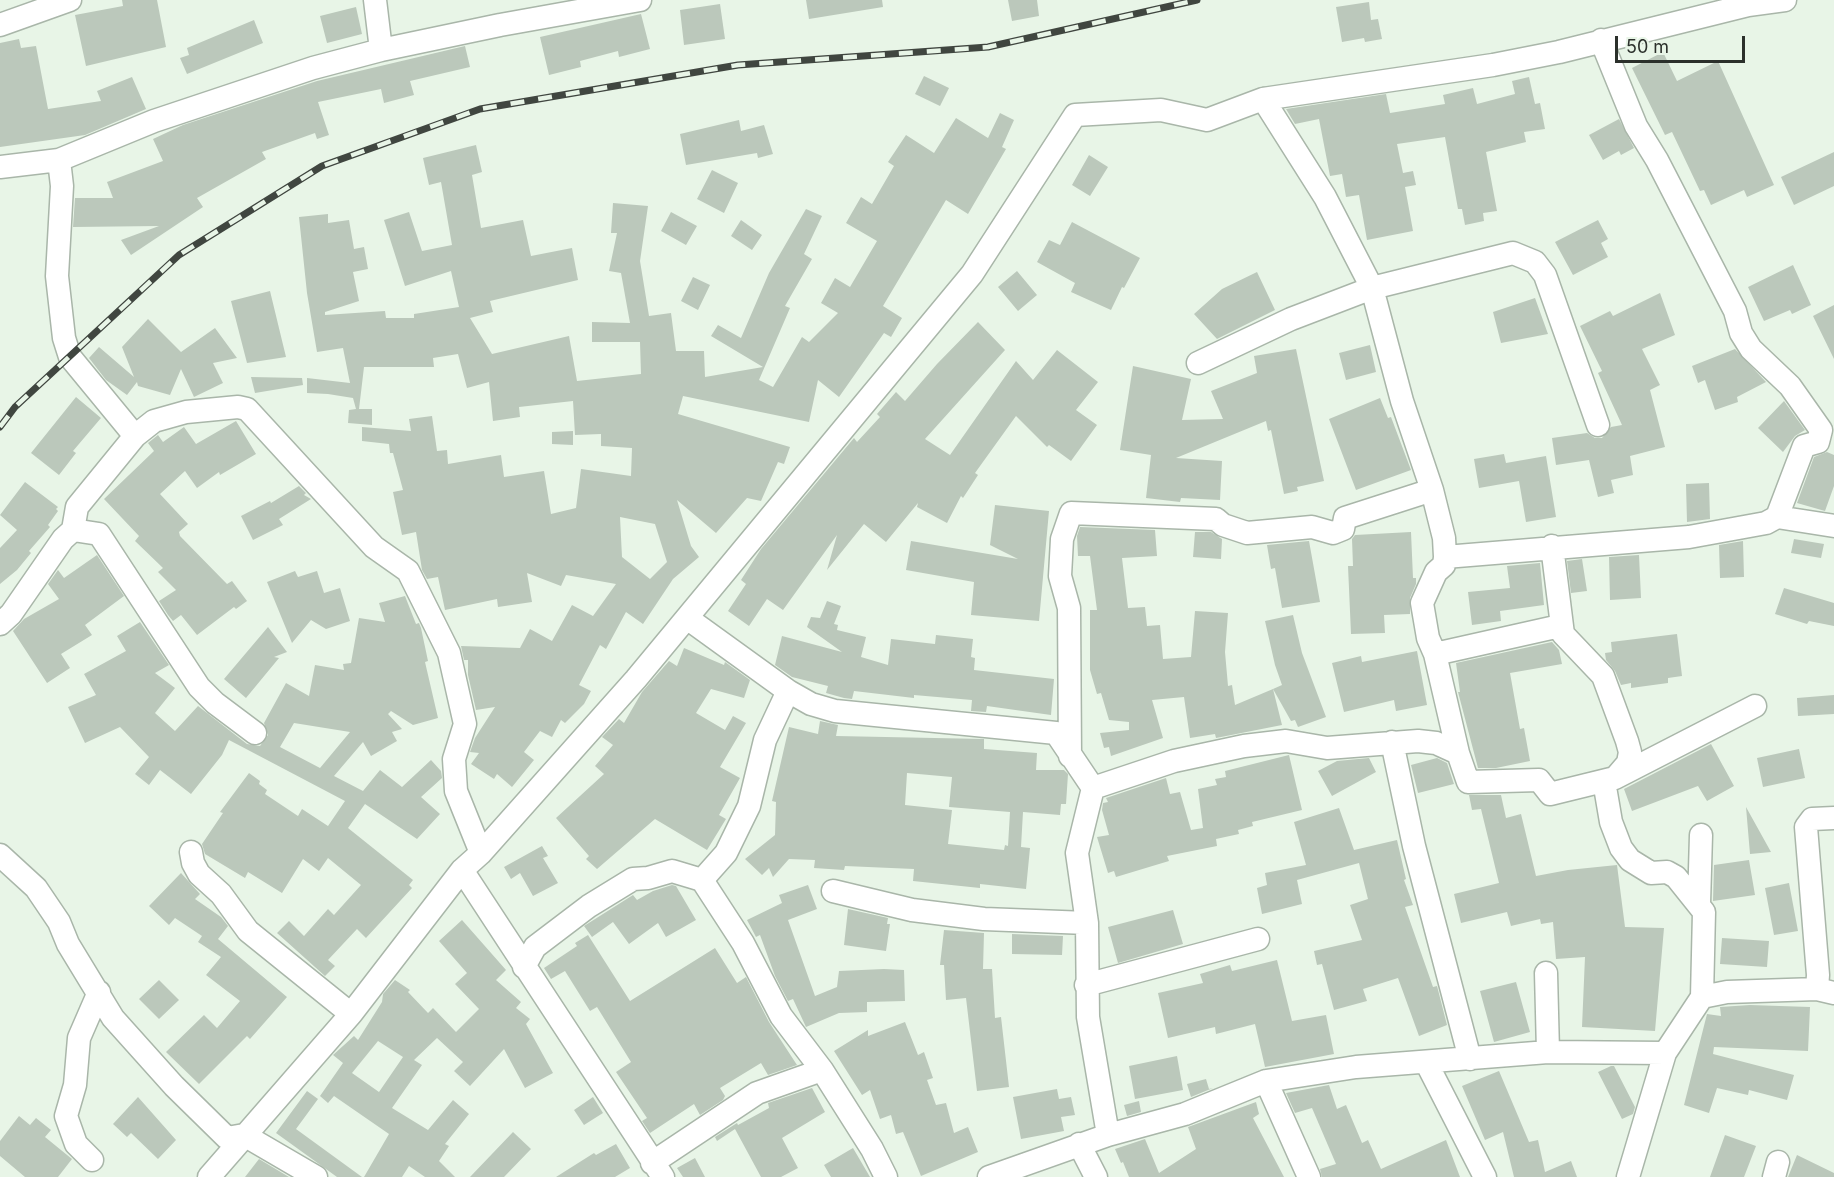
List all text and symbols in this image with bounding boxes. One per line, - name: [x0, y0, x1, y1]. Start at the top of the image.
- scale bar: [1618, 24, 1748, 62]
- text: 50 m: [1626, 36, 1669, 57]

